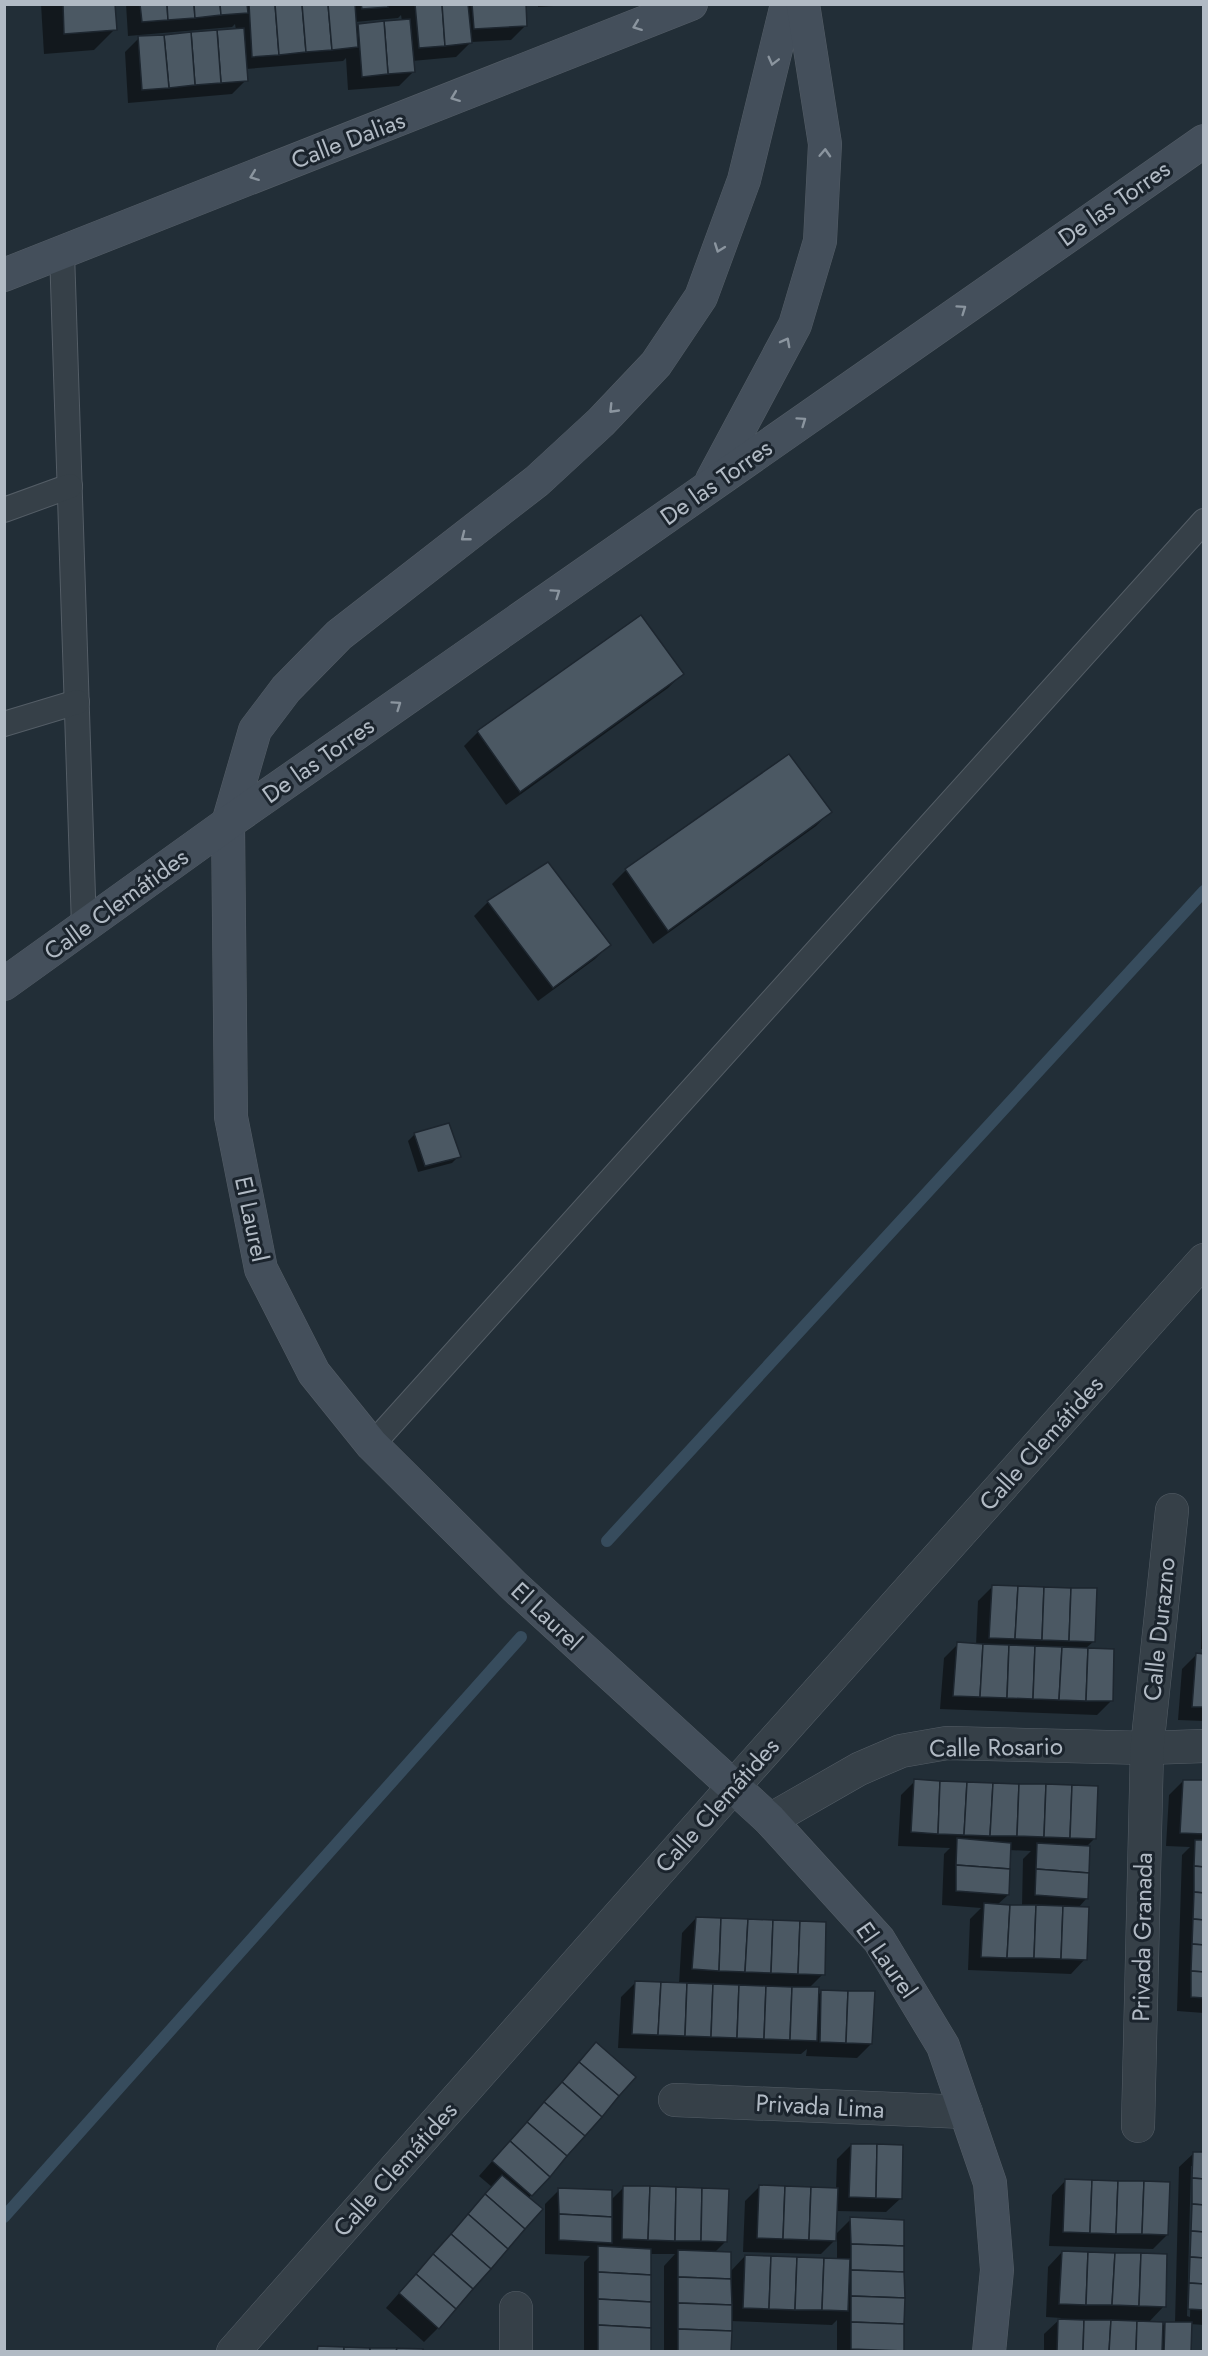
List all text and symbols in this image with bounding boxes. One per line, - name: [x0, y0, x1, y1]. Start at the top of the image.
- one-way arrow: [632, 19, 643, 31]
- one-way arrow: [767, 56, 780, 66]
- one-way arrow: [450, 90, 461, 103]
- street label: Calle Dalias: [286, 102, 410, 178]
- one-way arrow: [818, 149, 831, 158]
- street label: De las Torres: [1051, 151, 1177, 255]
- one-way arrow: [249, 169, 260, 182]
- one-way arrow: [713, 243, 726, 253]
- one-way arrow: [955, 306, 966, 317]
- one-way arrow: [779, 338, 790, 349]
- one-way arrow: [609, 403, 620, 413]
- one-way arrow: [796, 417, 807, 428]
- street label: De las Torres: [653, 430, 779, 534]
- one-way arrow: [461, 529, 472, 540]
- one-way arrow: [550, 589, 561, 600]
- one-way arrow: [390, 701, 401, 712]
- street label: De las Torres: [255, 708, 381, 812]
- street label: Calle Clemátides: [37, 840, 195, 968]
- street label: El Laurel: [226, 1173, 278, 1265]
- street label: Calle Clemátides: [971, 1368, 1111, 1518]
- street label: Calle Durazno: [1134, 1556, 1184, 1702]
- street label: El Laurel: [503, 1574, 591, 1658]
- street label: Calle Rosario: [929, 1728, 1063, 1766]
- street label: Calle Clemátides: [647, 1730, 787, 1880]
- street label: Privada Granada: [1123, 1852, 1161, 2022]
- street label: El Laurel: [848, 1914, 926, 2006]
- street label: Privada Lima: [755, 2085, 885, 2127]
- street label: Calle Clemátides: [325, 2094, 465, 2244]

